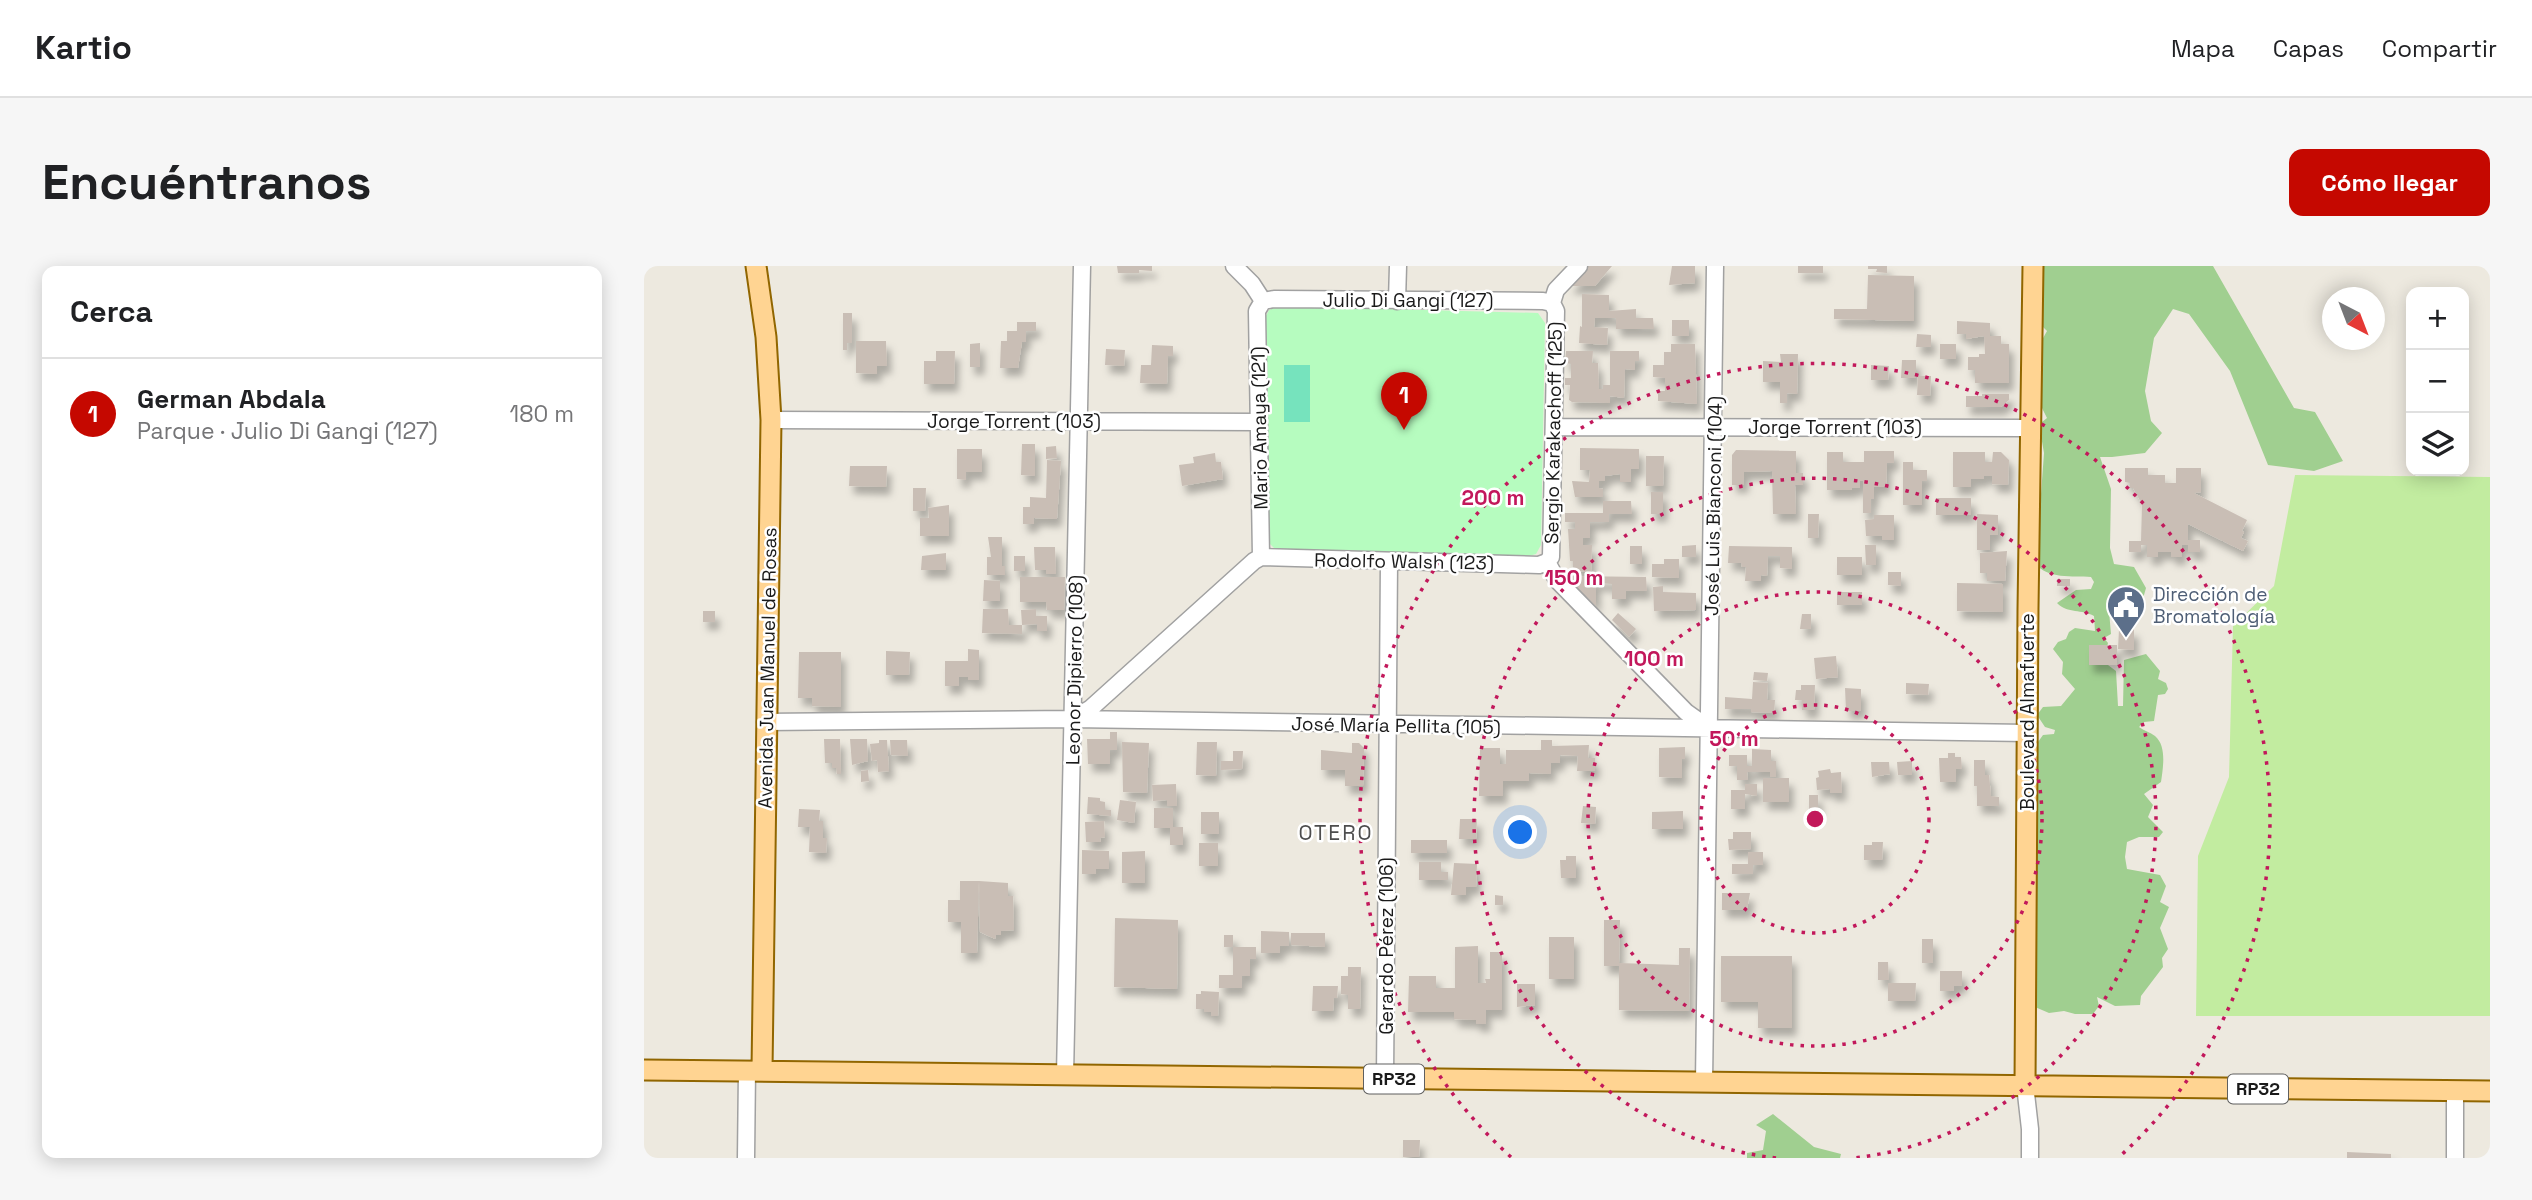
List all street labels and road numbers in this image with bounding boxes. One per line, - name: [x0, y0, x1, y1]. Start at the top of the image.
- street label: Julio Di Gangi (127): [1322, 288, 1494, 313]
- street label: Sergio Karakachoff (125): [1539, 322, 1568, 544]
- street label: Mario Amaya (121): [1246, 346, 1273, 510]
- street label: José Luis Bianconi (104): [1699, 396, 1728, 616]
- street label: Jorge Torrent (103): [927, 409, 1101, 434]
- street label: Jorge Torrent (103): [1748, 415, 1922, 440]
- street label: Avenida Juan Manuel de Rosas: [753, 527, 782, 809]
- street label: Rodolfo Walsh (123): [1314, 547, 1494, 576]
- street label: Leonor Dipierro (108): [1060, 575, 1089, 765]
- street label: Boulevard Almafuerte: [2015, 613, 2040, 811]
- street label: José María Pellita (105): [1291, 711, 1501, 740]
- street label: Gerardo Pérez (106): [1374, 857, 1399, 1035]
- road number: RP32: [1364, 1064, 1424, 1094]
- road number: RP32: [2228, 1074, 2288, 1104]

